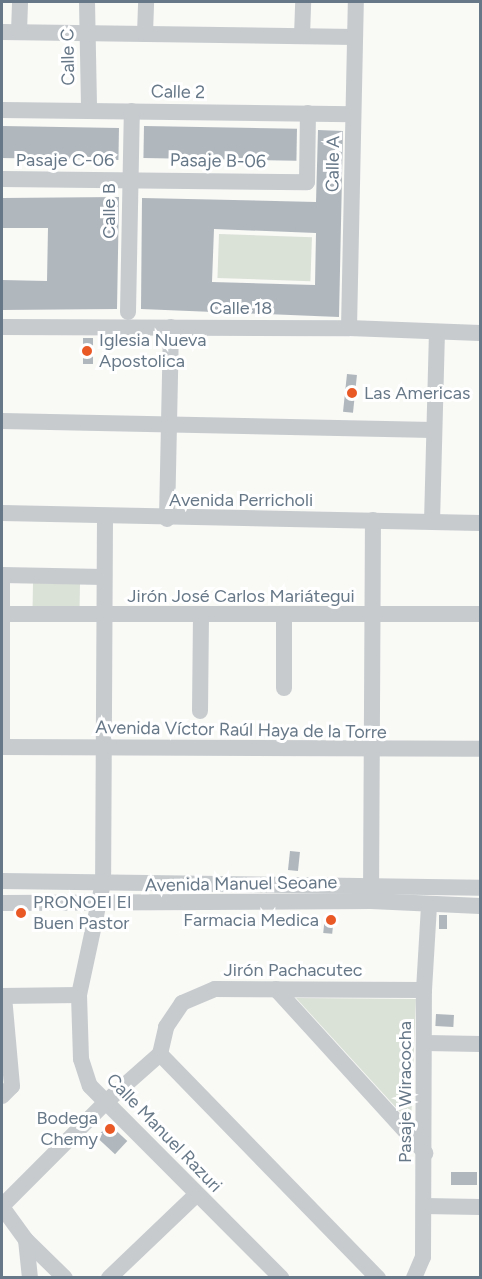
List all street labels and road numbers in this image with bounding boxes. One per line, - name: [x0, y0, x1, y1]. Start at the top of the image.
- street label: Calle C: [57, 28, 79, 86]
- street label: Calle 2: [151, 81, 205, 103]
- street label: Calle A: [322, 136, 344, 192]
- street label: Pasaje C-06: [16, 149, 114, 171]
- street label: Pasaje B-06: [170, 149, 266, 173]
- street label: Calle B: [98, 183, 120, 239]
- street label: Calle 18: [210, 297, 272, 319]
- street label: Avenida Perricholi: [169, 489, 313, 511]
- street label: Jirón José Carlos Mariátegui: [127, 585, 355, 607]
- street label: Avenida Víctor Raúl Haya de la Torre: [95, 717, 387, 743]
- street label: Avenida Manuel Seoane: [145, 872, 337, 896]
- street label: Jirón Pachacutec: [224, 959, 362, 981]
- street label: Pasaje Wiracocha: [394, 1021, 416, 1163]
- street label: Calle Manuel Razuri: [102, 1069, 226, 1197]

